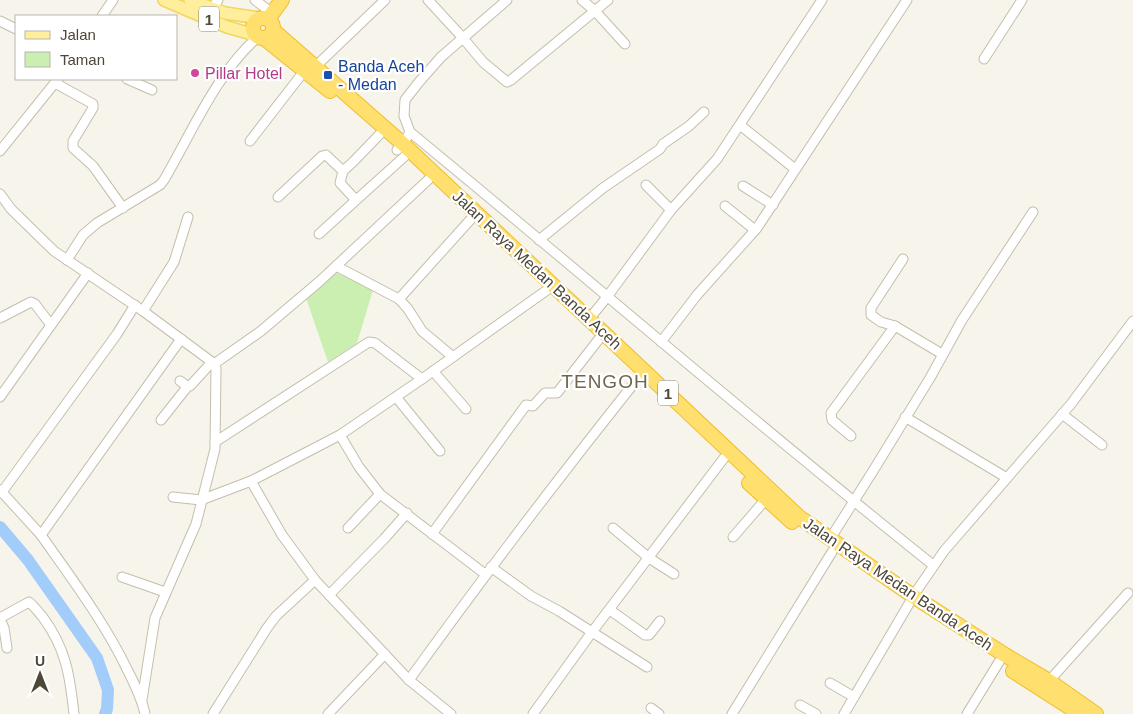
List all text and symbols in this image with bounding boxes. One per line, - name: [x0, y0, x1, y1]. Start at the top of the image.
- road number: 1: [199, 6, 219, 32]
- legend: [15, 15, 178, 80]
- text: Jalan: [60, 26, 96, 43]
- text: Taman: [60, 51, 105, 68]
- place label: Banda Aceh - Medan: [338, 58, 424, 93]
- place label: Pillar Hotel: [205, 65, 282, 82]
- marker: Pillar Hotel: [189, 67, 201, 79]
- marker: Banda Aceh - Medan: [322, 69, 334, 81]
- street label: Jalan Raya Medan Banda Aceh: [449, 187, 625, 353]
- district label: TENGOH: [561, 371, 649, 392]
- road number: 1: [658, 380, 678, 406]
- street label: Jalan Raya Medan Banda Aceh: [800, 514, 996, 654]
- north arrow: [15, 649, 65, 699]
- text: U: [35, 653, 45, 669]

